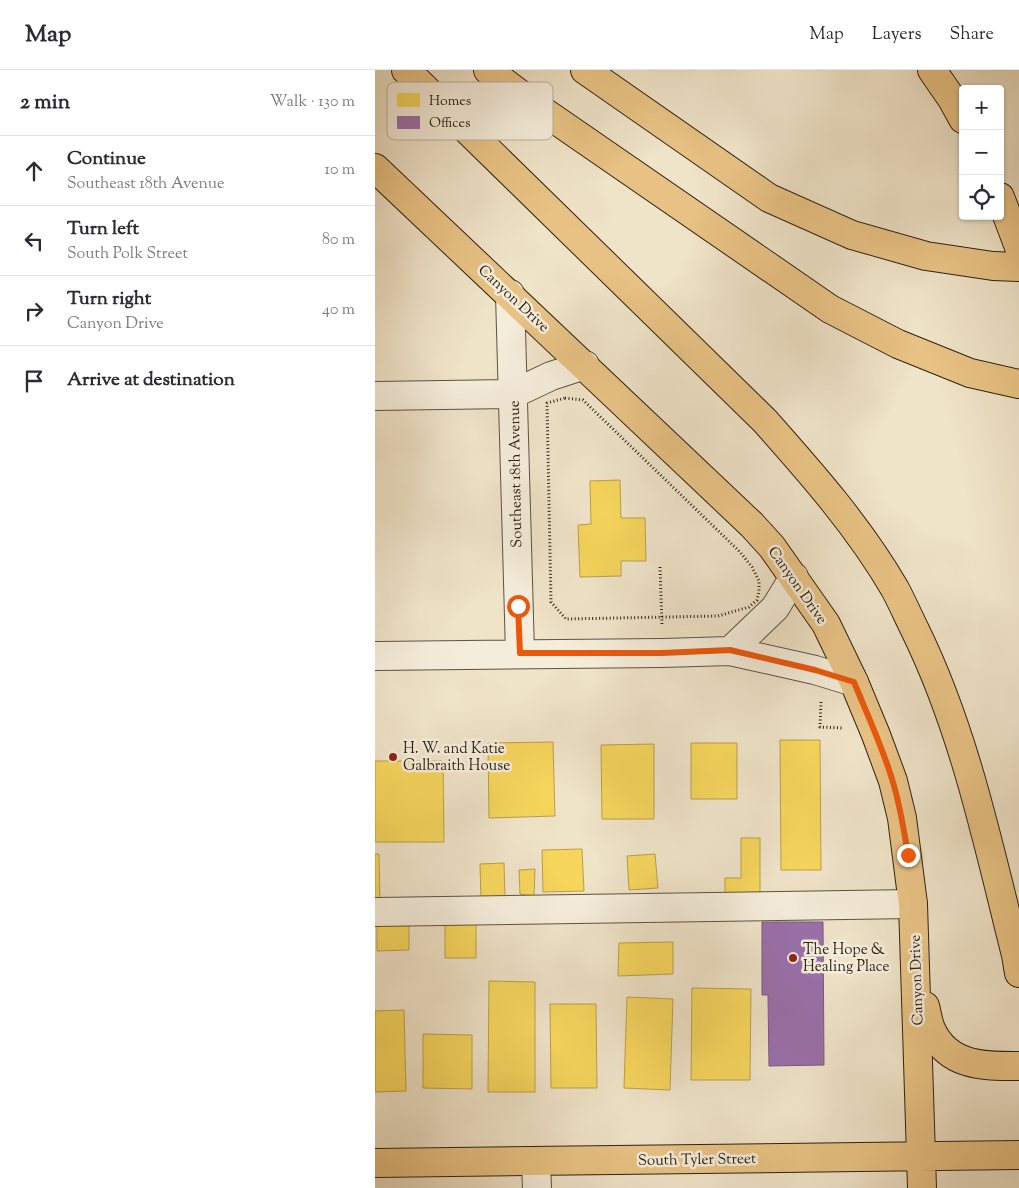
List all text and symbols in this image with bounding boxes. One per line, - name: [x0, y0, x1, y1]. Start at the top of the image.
- text: Map: [25, 18, 71, 52]
- text: Map: [809, 22, 844, 48]
- text: Layers: [872, 22, 922, 48]
- text: Share: [950, 22, 994, 48]
- legend: [387, 82, 553, 140]
- map controls: [959, 85, 1004, 220]
- button: +: [959, 85, 1004, 130]
- text: 2 min: [20, 88, 70, 118]
- text: Walk · 130 m: [270, 91, 355, 114]
- text: Homes: [429, 92, 471, 112]
- text: Offices: [429, 114, 471, 134]
- button: −: [959, 130, 1004, 175]
- text: Continue: [67, 146, 146, 173]
- icon: ahead: [20, 157, 48, 185]
- text: 10 m: [325, 159, 355, 182]
- text: Southeast 18th Avenue: [67, 173, 224, 196]
- button: locate: [959, 175, 1004, 220]
- text: Turn left: [67, 216, 139, 243]
- icon: left: [20, 227, 48, 255]
- text: 80 m: [322, 229, 355, 252]
- text: South Polk Street: [67, 243, 188, 266]
- street label: Canyon Drive: [473, 260, 553, 338]
- text: Turn right: [67, 286, 151, 313]
- icon: right: [20, 297, 48, 325]
- text: 40 m: [322, 299, 355, 322]
- text: Canyon Drive: [67, 313, 164, 336]
- icon: arrive: [20, 367, 48, 395]
- text: Arrive at destination: [67, 367, 235, 394]
- street label: Southeast 18th Avenue: [505, 400, 528, 548]
- street label: Canyon Drive: [762, 543, 831, 629]
- route start: [507, 595, 530, 618]
- place label: H. W. and Katie Galbraith House: [403, 739, 510, 777]
- marker: H. W. and Katie Galbraith House: [387, 751, 399, 763]
- route end: [897, 844, 920, 867]
- street label: Canyon Drive: [905, 934, 930, 1026]
- place label: The Hope & Healing Place: [803, 940, 890, 978]
- marker: The Hope & Healing Place: [787, 952, 799, 964]
- street label: South Tyler Street: [638, 1149, 756, 1172]

